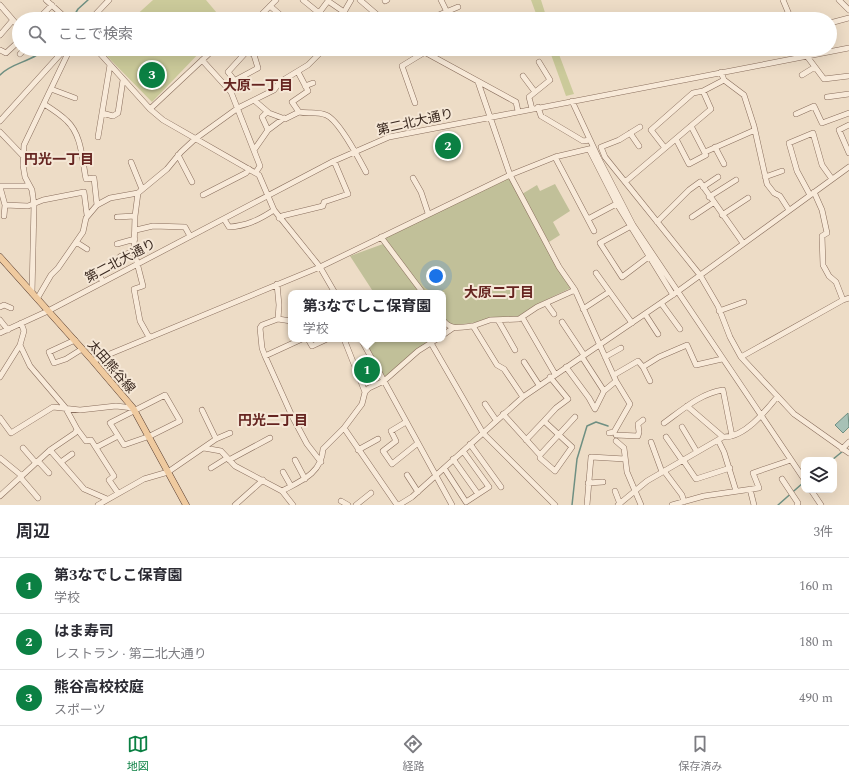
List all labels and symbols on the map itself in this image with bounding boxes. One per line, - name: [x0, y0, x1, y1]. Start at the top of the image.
- pin: 3: [139, 60, 165, 90]
- district label: 大原一丁目: [223, 75, 293, 96]
- street label: 第二北大通り: [375, 103, 455, 140]
- pin: 2: [435, 131, 461, 161]
- district label: 円光一丁目: [24, 149, 94, 170]
- street label: 第二北大通り: [81, 234, 160, 288]
- your location: [426, 266, 446, 286]
- district label: 大原二丁目: [464, 282, 534, 303]
- street label: 太田熊谷線: [82, 336, 140, 398]
- pin: 1: [354, 355, 380, 385]
- district label: 円光二丁目: [238, 410, 308, 431]

